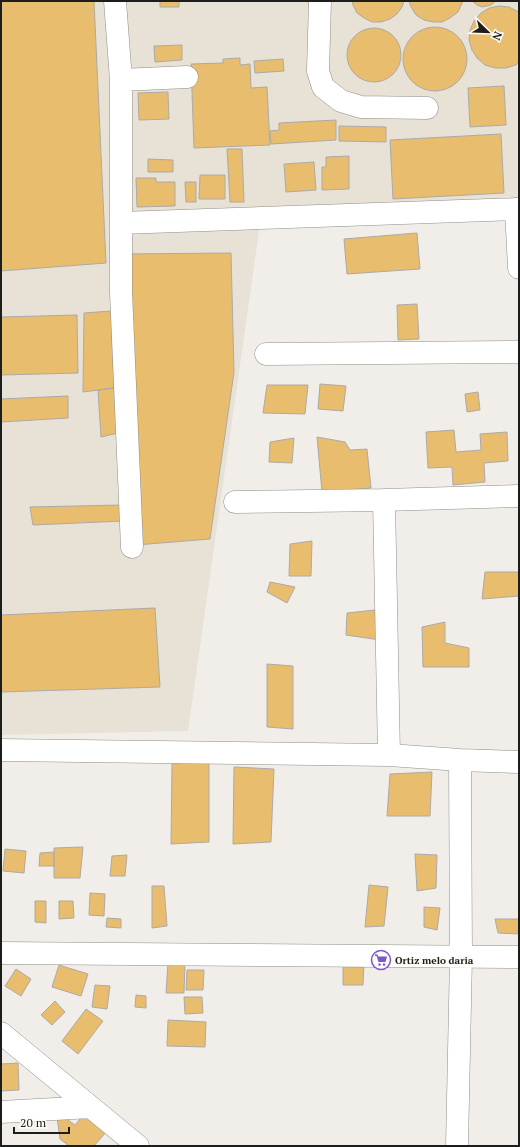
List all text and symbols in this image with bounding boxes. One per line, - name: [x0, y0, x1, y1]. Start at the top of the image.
- north arrow: [468, 12, 508, 52]
- text: N: [489, 29, 505, 43]
- supermarket icon: Ortiz melo daria: [370, 949, 392, 971]
- place label: Ortiz melo daria: [395, 954, 474, 967]
- scale bar: [14, 1109, 69, 1135]
- text: 20 m: [20, 1115, 47, 1130]

